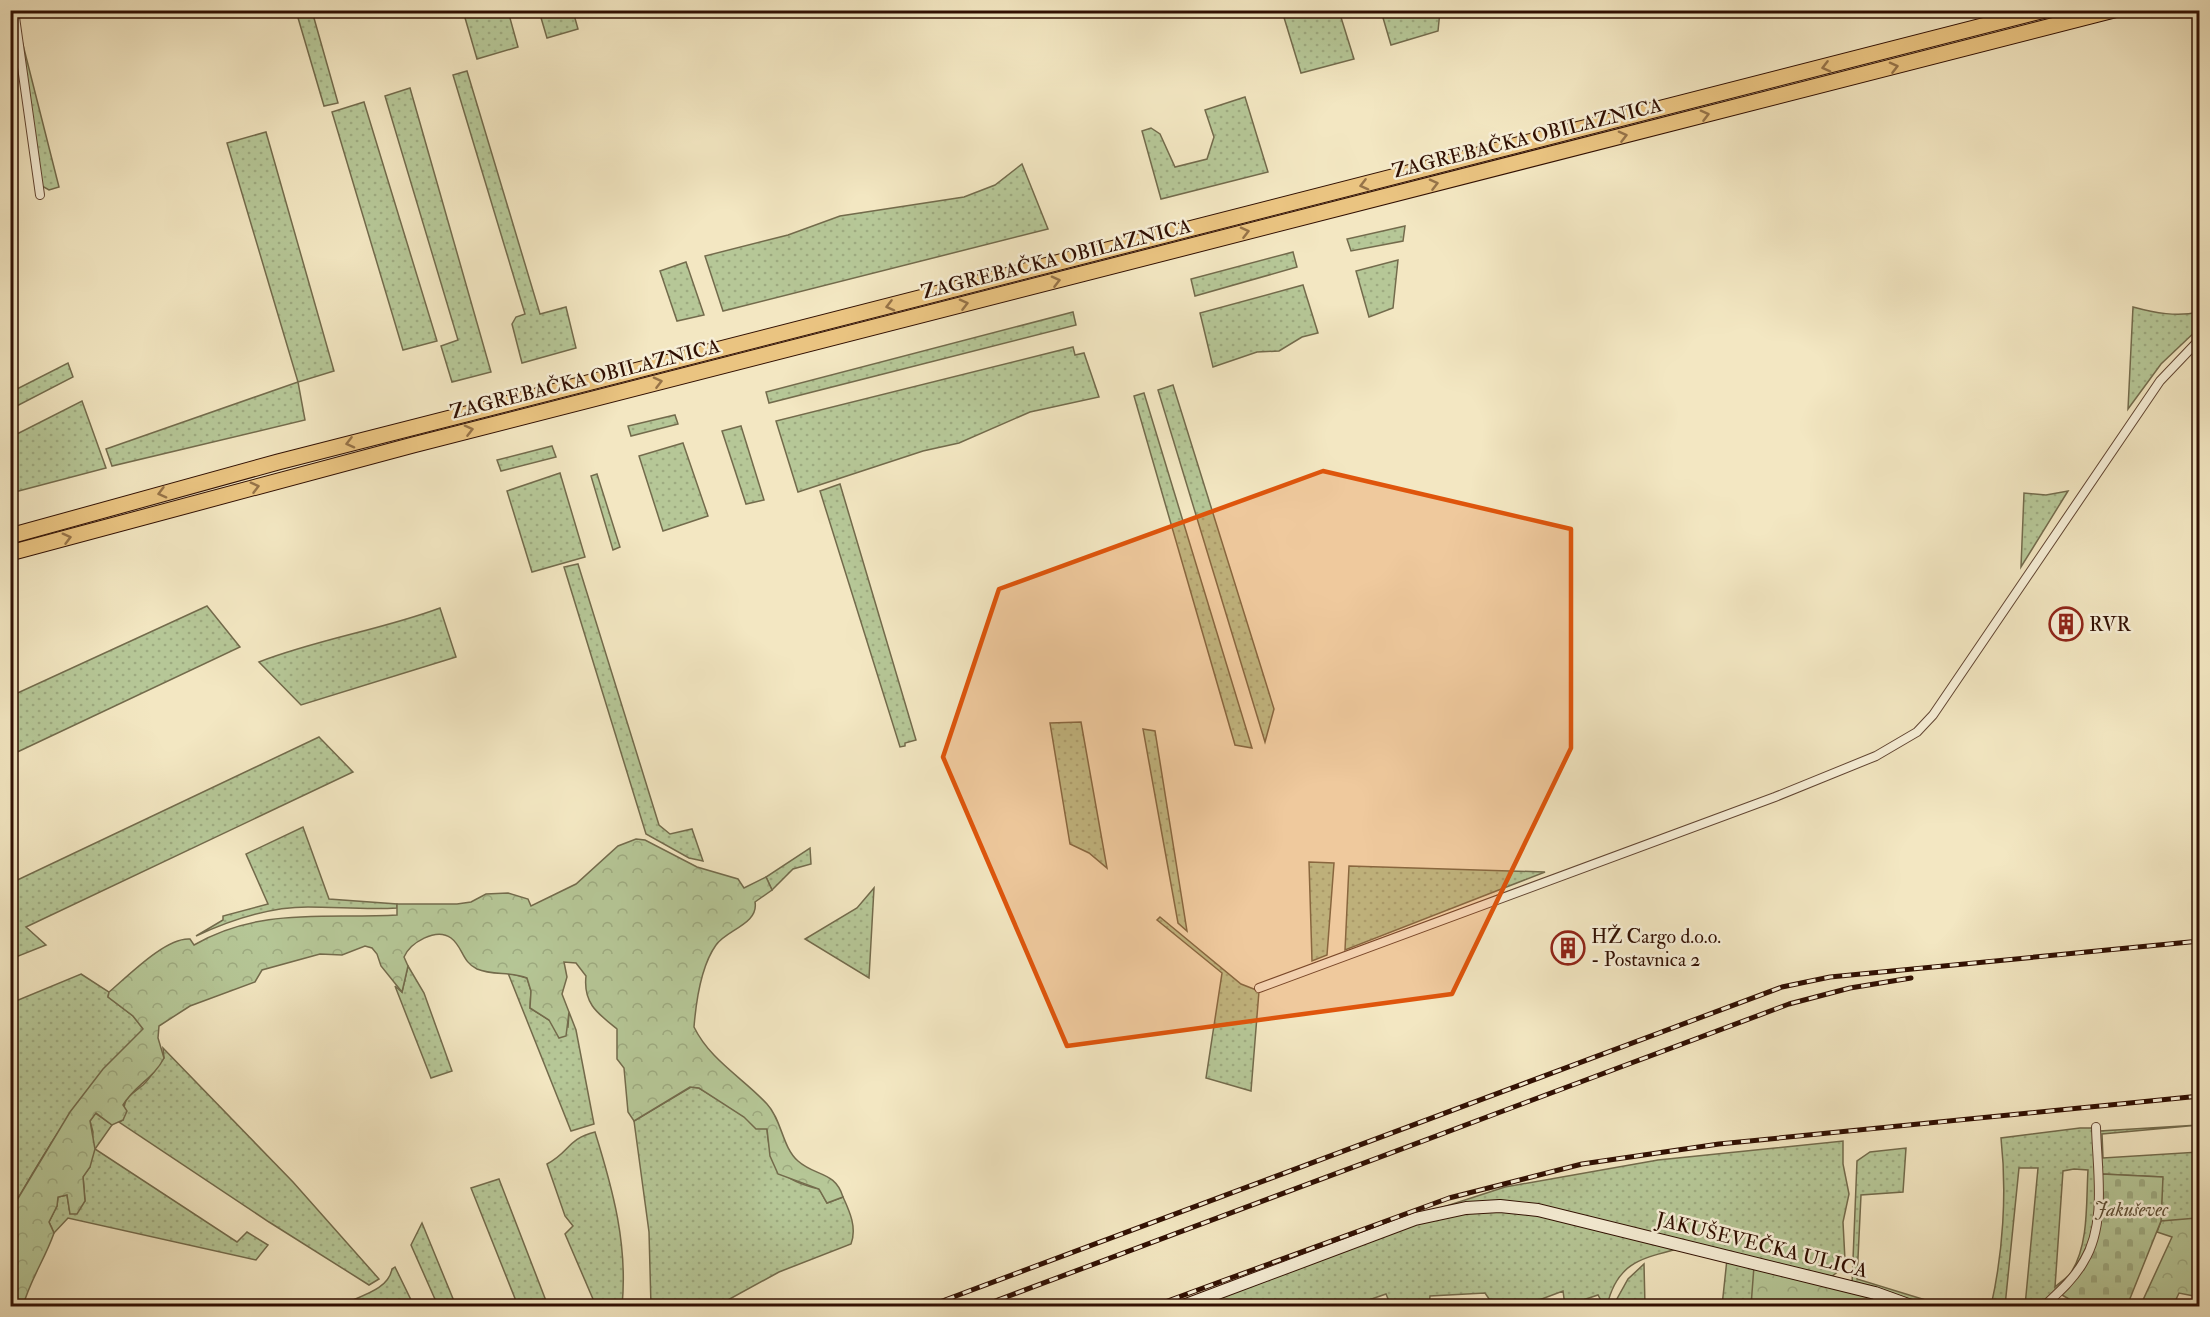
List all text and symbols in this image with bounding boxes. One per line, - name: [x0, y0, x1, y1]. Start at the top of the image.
- one-way arrow: [1821, 59, 1831, 72]
- one-way arrow: [1889, 61, 1899, 74]
- street label: ZAGREBAČKA OBILAZNICA: [1389, 91, 1665, 184]
- one-way arrow: [1700, 109, 1710, 122]
- one-way arrow: [1618, 130, 1628, 143]
- one-way arrow: [1359, 178, 1370, 190]
- one-way arrow: [1428, 179, 1439, 191]
- street label: ZAGREBAČKA OBILAZNICA: [918, 212, 1194, 305]
- one-way arrow: [1240, 227, 1250, 240]
- one-way arrow: [1051, 275, 1061, 288]
- one-way arrow: [885, 299, 896, 311]
- one-way arrow: [959, 299, 969, 312]
- street label: ZAGREBAČKA OBILAZNICA: [447, 332, 723, 425]
- one-way arrow: [653, 377, 663, 390]
- one-way arrow: [464, 425, 474, 438]
- one-way arrow: [345, 436, 355, 449]
- one-way arrow: [250, 481, 260, 494]
- one-way arrow: [157, 486, 167, 498]
- one-way arrow: [62, 532, 72, 545]
- building icon: RVR: [2048, 606, 2084, 642]
- place label: RVR: [2089, 612, 2131, 637]
- place label: HŽ Cargo d.o.o. - Postavnica 2: [1591, 923, 1721, 972]
- building icon: HŽ Cargo d.o.o. - Postavnica 2: [1550, 930, 1586, 966]
- park label: Jakuševec: [2094, 1197, 2169, 1222]
- street label: JAKUŠEVEČKA ULICA: [1653, 1205, 1871, 1283]

